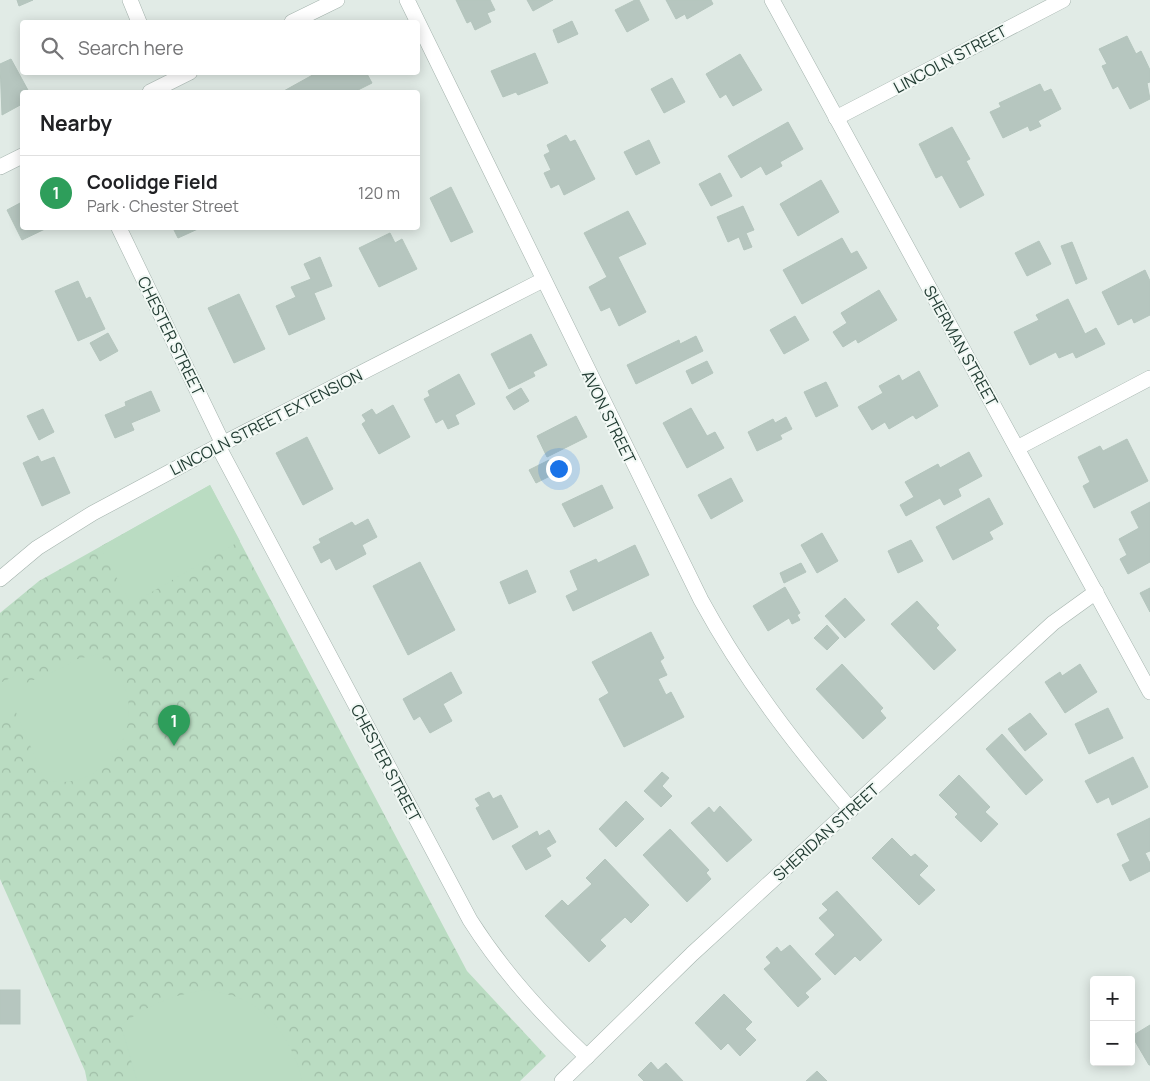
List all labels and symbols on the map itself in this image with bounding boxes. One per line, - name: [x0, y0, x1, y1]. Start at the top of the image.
- street label: LINCOLN STREET: [889, 20, 1011, 98]
- street label: CHESTER STREET: [133, 273, 210, 400]
- street label: SHERMAN STREET: [919, 282, 1004, 411]
- street label: LINCOLN STREET EXTENSION: [166, 364, 366, 480]
- street label: AVON STREET: [577, 367, 641, 468]
- your location: [546, 456, 572, 482]
- street label: CHESTER STREET: [346, 700, 426, 826]
- pin: 1: [158, 705, 190, 746]
- street label: SHERIDAN STREET: [768, 778, 884, 886]

